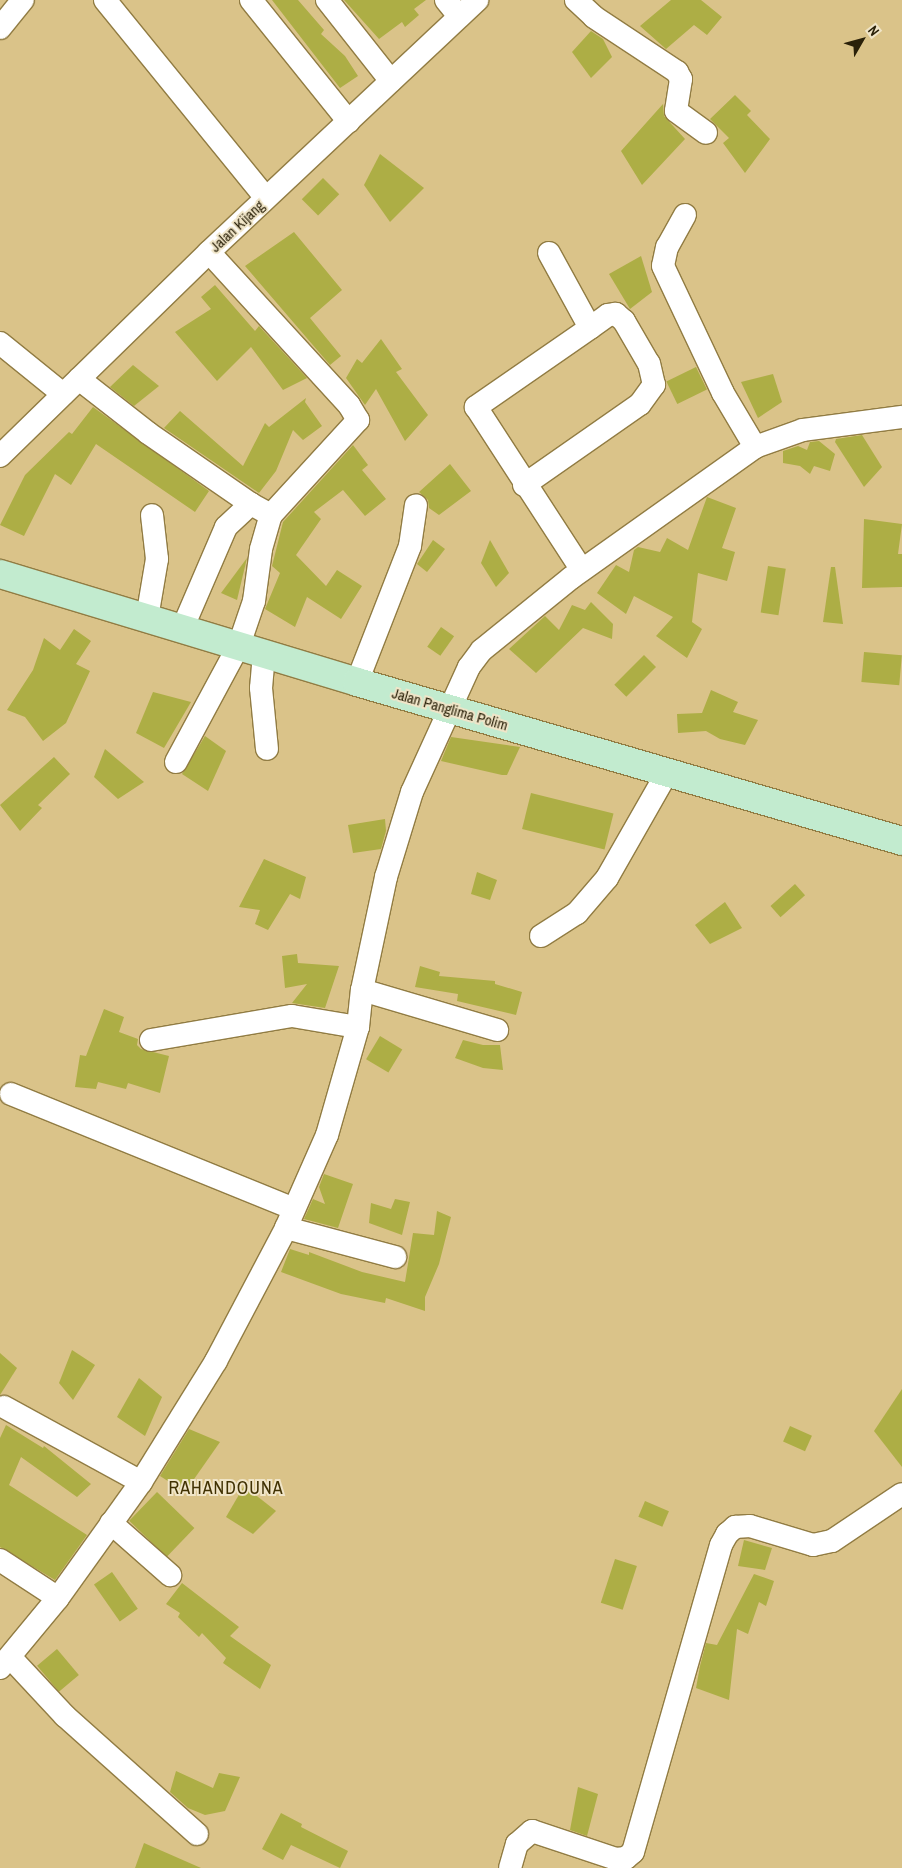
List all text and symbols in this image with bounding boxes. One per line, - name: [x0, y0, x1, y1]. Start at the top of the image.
- north arrow: [837, 15, 887, 65]
- text: N: [864, 22, 883, 40]
- street label: Jalan Kijang: [206, 196, 268, 256]
- street label: Jalan Panglima Polim: [390, 684, 510, 734]
- district label: RAHANDOUNA: [167, 1477, 285, 1499]

